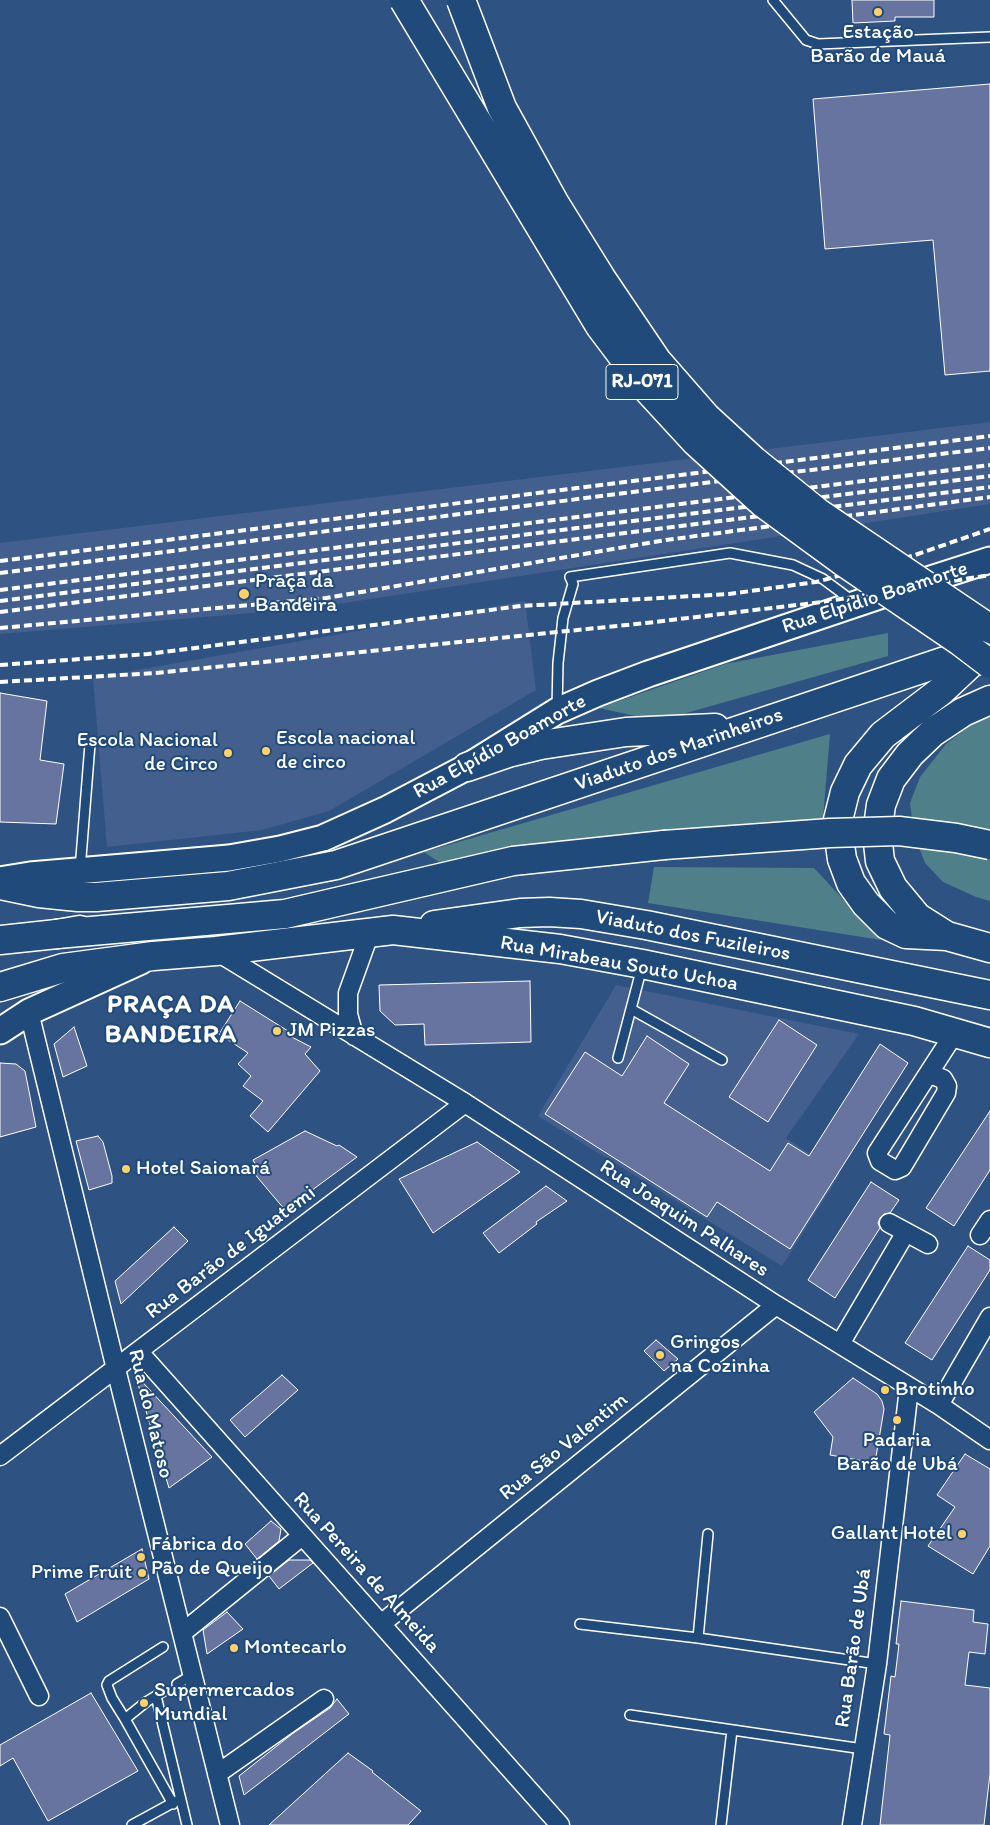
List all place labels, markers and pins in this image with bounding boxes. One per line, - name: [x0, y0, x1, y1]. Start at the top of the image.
- marker: Estação Barão de Mauá: [872, 6, 884, 18]
- place label: Estação Barão de Mauá: [810, 20, 946, 70]
- place label: Praça da Bandeira: [255, 569, 337, 619]
- marker: Praça da Bandeira: [237, 587, 251, 601]
- place label: Escola nacional de circo: [276, 726, 415, 776]
- place label: Escola Nacional de Circo: [77, 728, 218, 778]
- marker: Escola nacional de circo: [260, 745, 272, 757]
- marker: Escola Nacional de Circo: [222, 747, 234, 759]
- place label: JM Pizzas: [287, 1018, 375, 1044]
- marker: JM Pizzas: [271, 1025, 283, 1037]
- place label: Hotel Saionará: [136, 1156, 270, 1182]
- marker: Hotel Saionará: [120, 1163, 132, 1175]
- place label: Gringos na Cozinha: [670, 1330, 770, 1380]
- marker: Gringos na Cozinha: [654, 1349, 666, 1361]
- place label: Brotinho: [895, 1377, 975, 1403]
- marker: Brotinho: [879, 1384, 891, 1396]
- marker: Padaria Barão de Ubá: [891, 1414, 903, 1426]
- place label: Padaria Barão de Ubá: [836, 1428, 958, 1478]
- place label: Gallant Hotel: [831, 1521, 952, 1547]
- marker: Gallant Hotel: [956, 1528, 968, 1540]
- place label: Fábrica do Pão de Queijo: [151, 1532, 273, 1582]
- marker: Fábrica do Pão de Queijo: [135, 1551, 147, 1563]
- place label: Prime Fruit: [31, 1560, 132, 1586]
- marker: Prime Fruit: [136, 1567, 148, 1579]
- place label: Montecarlo: [244, 1635, 347, 1661]
- marker: Montecarlo: [228, 1642, 240, 1654]
- place label: Supermercados Mundial: [154, 1678, 294, 1728]
- marker: Supermercados Mundial: [138, 1697, 150, 1709]

